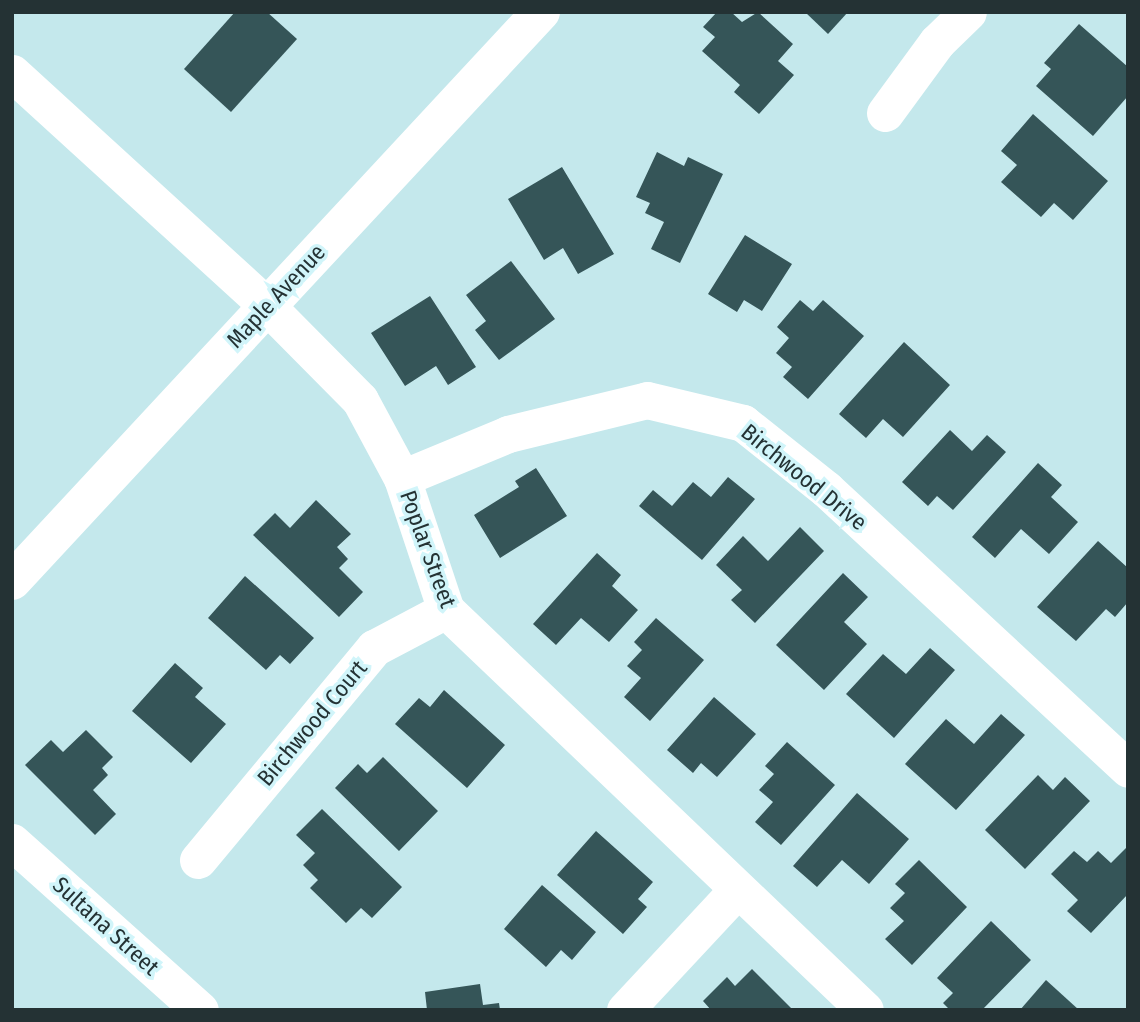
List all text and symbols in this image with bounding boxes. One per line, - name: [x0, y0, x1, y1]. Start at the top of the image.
- street label: Maple Avenue: [221, 238, 331, 354]
- street label: Birchwood Drive: [736, 418, 872, 536]
- street label: Poplar Street: [394, 487, 462, 611]
- street label: Birchwood Court: [251, 655, 373, 791]
- street label: Sultana Street: [47, 871, 165, 981]

